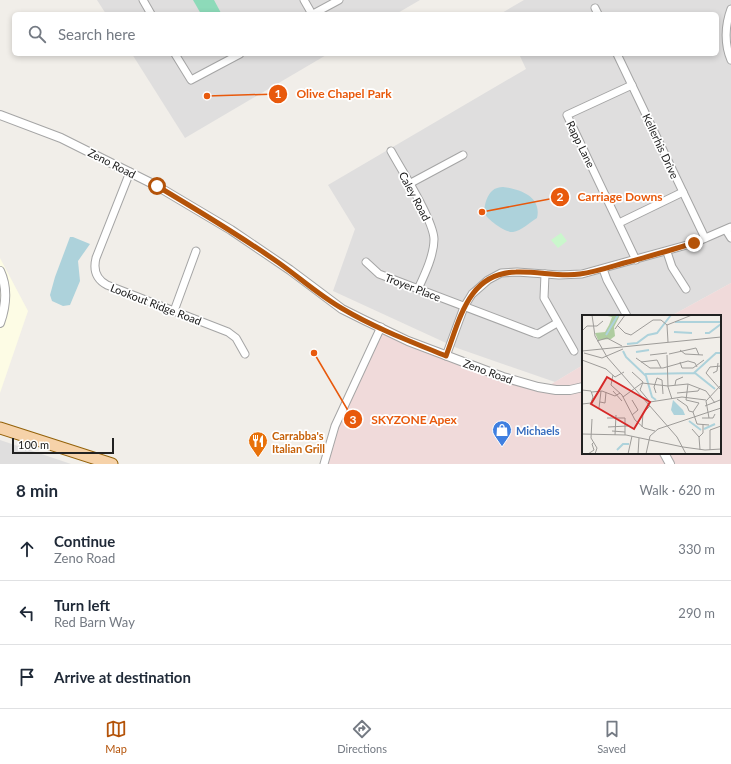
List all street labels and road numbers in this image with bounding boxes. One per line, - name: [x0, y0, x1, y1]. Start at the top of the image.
- street label: Kellerhis Drive: [640, 111, 682, 181]
- street label: Rapp Lane: [564, 118, 598, 170]
- street label: Zeno Road: [86, 145, 138, 181]
- street label: Caley Road: [397, 169, 433, 223]
- street label: Troyer Place: [383, 270, 443, 304]
- street label: Lookout Ridge Road: [109, 281, 203, 327]
- street label: Zeno Road: [461, 356, 515, 386]

